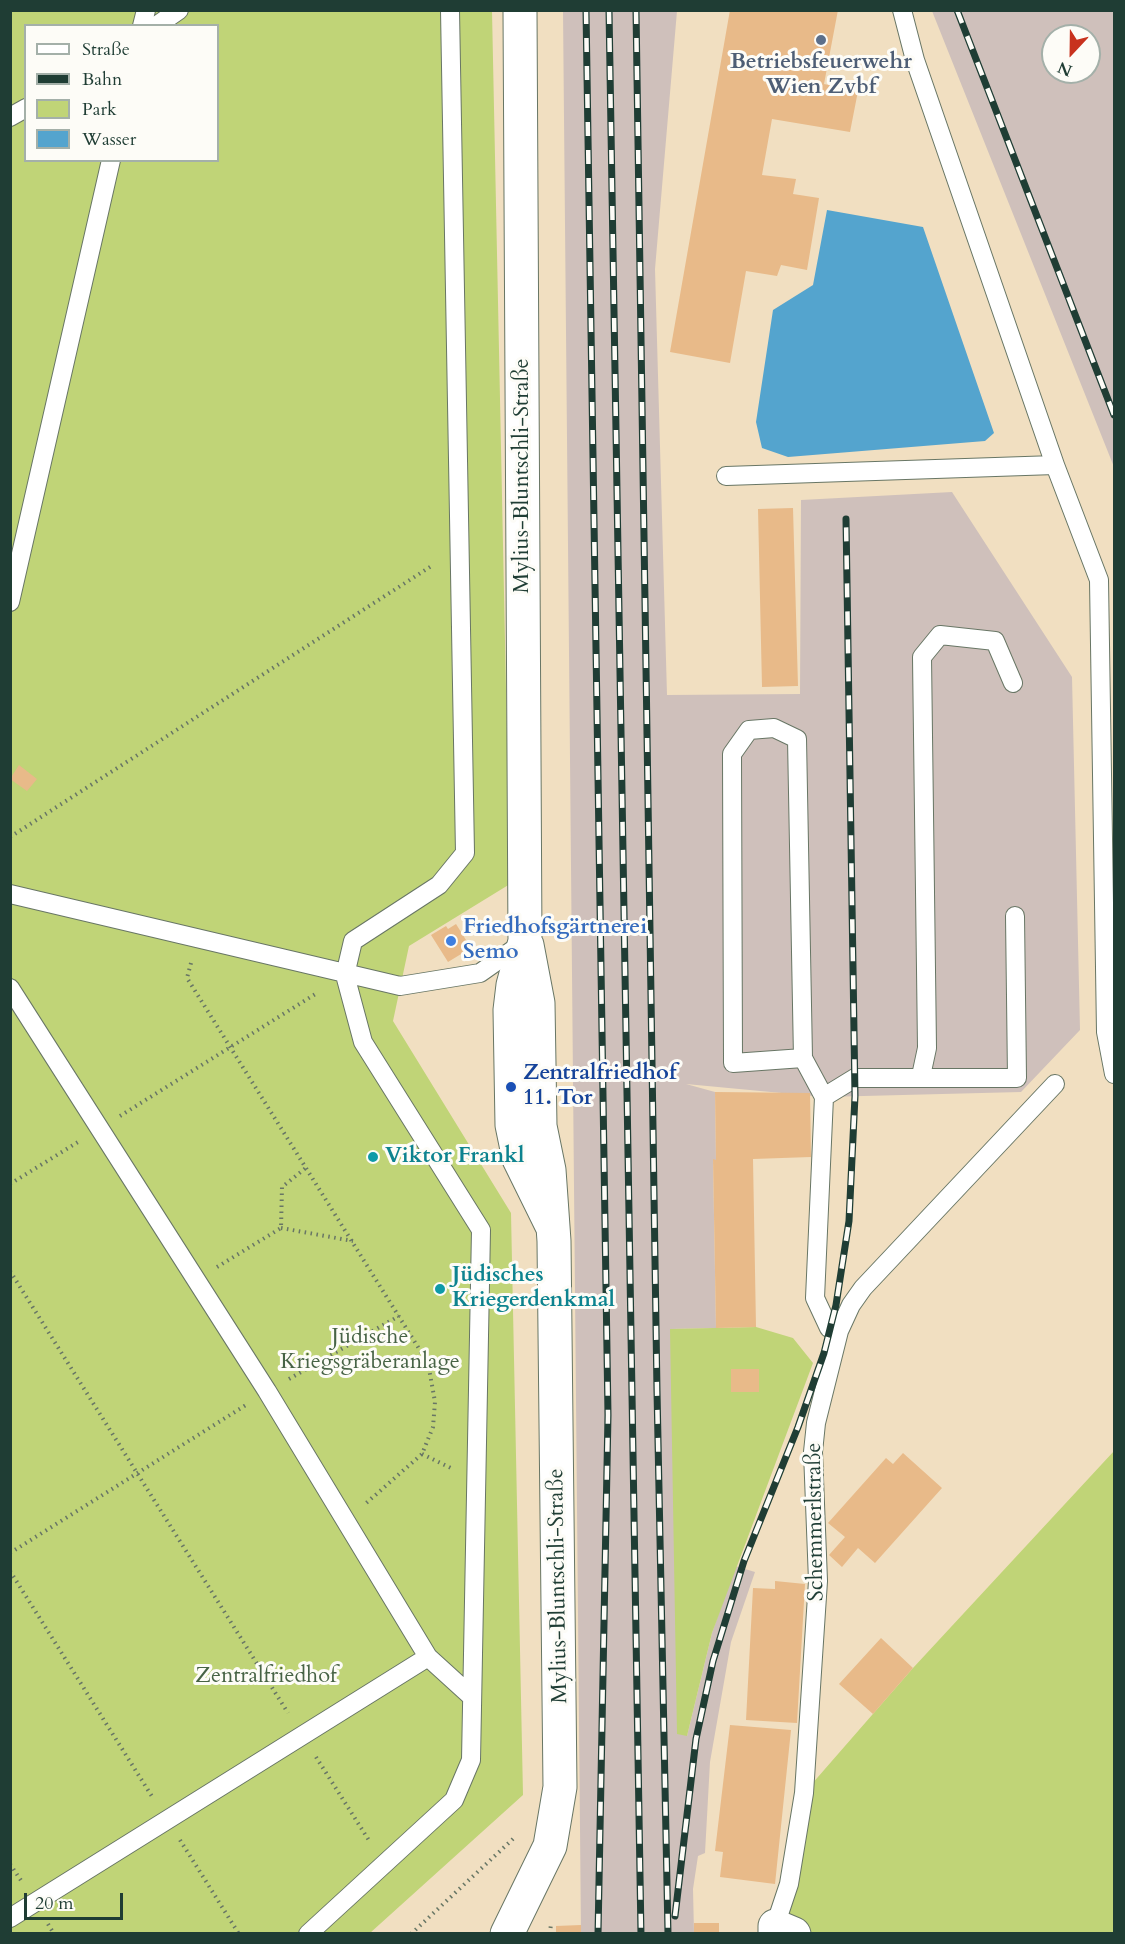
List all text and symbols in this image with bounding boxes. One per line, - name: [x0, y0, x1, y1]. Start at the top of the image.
- legend: [24, 24, 219, 162]
- north arrow: [1041, 24, 1101, 84]
- marker: Betriebsfeuerwehr Wien Zvbf: [814, 33, 828, 47]
- text: Straße: [82, 37, 130, 62]
- place label: Betriebsfeuerwehr Wien Zvbf: [730, 50, 912, 101]
- text: N: [1054, 56, 1076, 82]
- text: Bahn: [82, 67, 122, 92]
- text: Park: [82, 97, 117, 122]
- text: Wasser: [82, 127, 136, 152]
- street label: Mylius-Bluntschli-Straße: [510, 358, 536, 594]
- place label: Friedhofsgärtnerei Semo: [463, 915, 647, 966]
- marker: Friedhofsgärtnerei Semo: [444, 934, 458, 948]
- place label: Zentralfriedhof 11. Tor: [523, 1061, 676, 1112]
- marker: Zentralfriedhof 11. Tor: [504, 1080, 518, 1094]
- place label: Viktor Frankl: [385, 1144, 524, 1170]
- marker: Viktor Frankl: [366, 1150, 380, 1164]
- place label: Jüdisches Kriegerdenkmal: [452, 1263, 615, 1314]
- marker: Jüdisches Kriegerdenkmal: [433, 1282, 447, 1296]
- park label: Jüdische Kriegsgräberanlage: [280, 1325, 460, 1376]
- street label: Schemmerlstraße: [801, 1442, 831, 1602]
- street label: Mylius-Bluntschli-Straße: [544, 1468, 574, 1704]
- park label: Zentralfriedhof: [195, 1664, 337, 1690]
- scale bar: [27, 1881, 126, 1919]
- text: 20 m: [35, 1891, 74, 1916]

